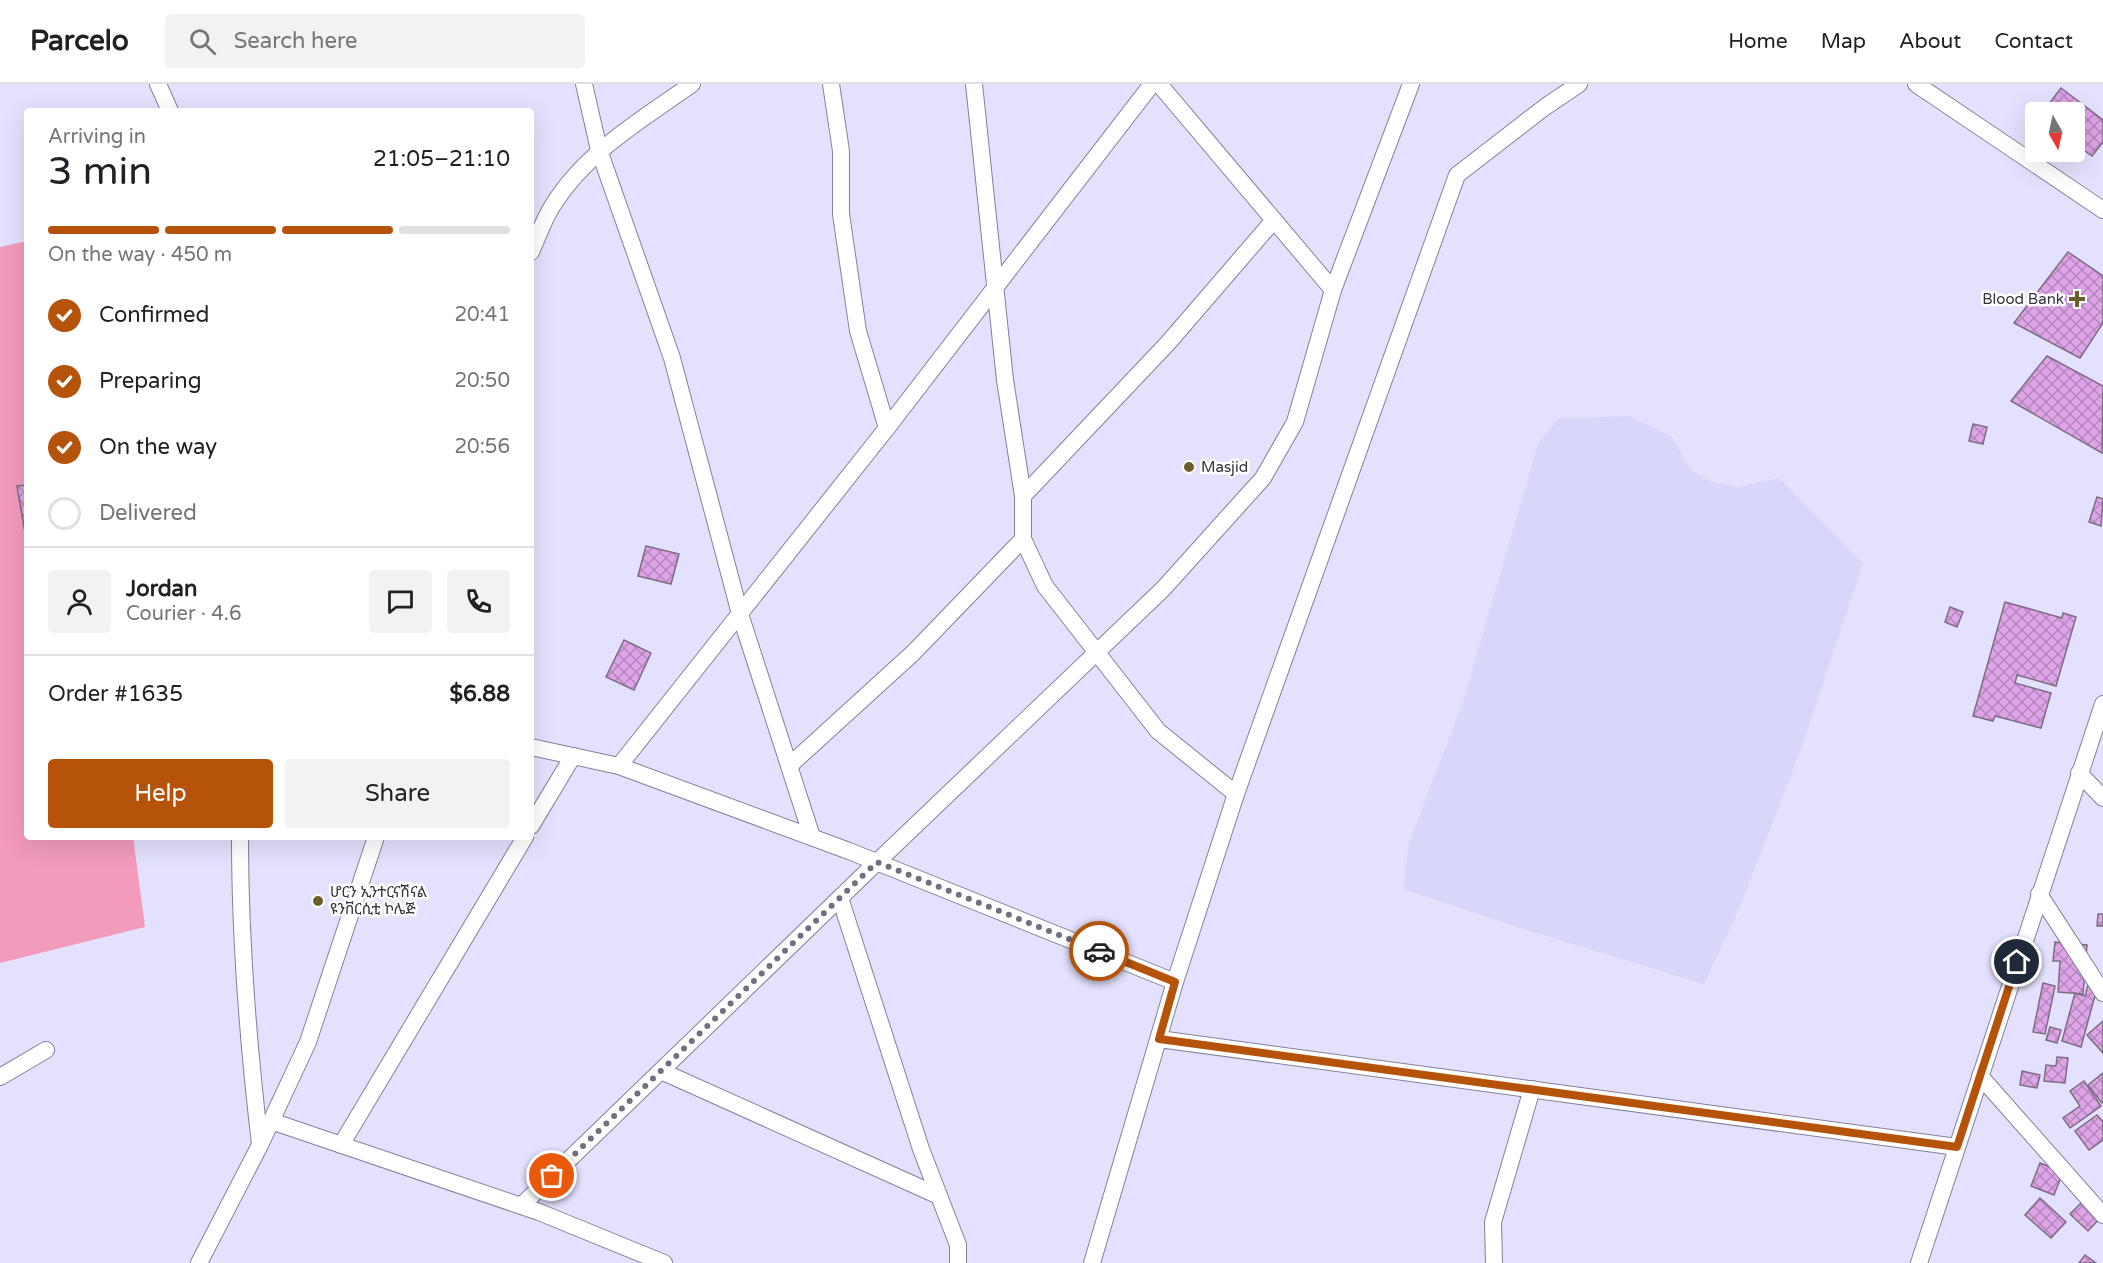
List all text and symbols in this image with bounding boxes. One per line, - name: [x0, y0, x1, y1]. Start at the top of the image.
- search box: [165, 14, 585, 68]
- text: Parcelo: [30, 24, 129, 58]
- icon: search: [186, 25, 219, 58]
- text: Search here: [234, 28, 358, 54]
- text: Home: [1728, 29, 1788, 54]
- text: Map: [1821, 29, 1866, 54]
- text: About: [1899, 29, 1961, 54]
- text: Contact: [1994, 29, 2073, 54]
- north arrow: [2025, 102, 2085, 162]
- map controls: [2025, 102, 2085, 162]
- text: Arriving in: [48, 125, 146, 149]
- text: 21:05–21:10: [373, 146, 510, 172]
- text: 3 min: [48, 148, 152, 195]
- text: On the way · 450 m: [48, 243, 232, 267]
- place label: Blood Bank: [1982, 290, 2064, 308]
- marker: Blood Bank: [2068, 290, 2086, 308]
- icon: check: [48, 299, 81, 332]
- text: Confirmed: [99, 302, 209, 328]
- text: 20:41: [455, 303, 510, 327]
- icon: check: [48, 365, 81, 398]
- text: Preparing: [99, 368, 202, 394]
- text: 20:50: [455, 369, 510, 393]
- icon: check: [48, 431, 81, 464]
- text: On the way: [99, 434, 217, 460]
- text: 20:56: [455, 435, 510, 459]
- place label: Masjid: [1201, 458, 1248, 476]
- marker: Masjid: [1182, 460, 1196, 474]
- text: Delivered: [99, 500, 197, 526]
- button: person: [48, 570, 111, 633]
- button: chat: [369, 570, 432, 633]
- button: phone: [447, 570, 510, 633]
- text: Jordan: [126, 576, 197, 602]
- text: Courier · 4.6: [126, 602, 241, 626]
- text: Order #1635: [48, 681, 183, 707]
- text: $6.88: [449, 681, 510, 707]
- button: Help: [48, 759, 273, 828]
- button: Share: [285, 759, 510, 828]
- place label: ሆርን ኢንተርናሽናል ዩንቨርሲቲ ኮሌጅ: [330, 883, 427, 918]
- marker: ሆርን ኢንተርናሽናል ዩንቨርሲቲ ኮሌጅ: [311, 894, 325, 908]
- courier: [1069, 921, 1129, 981]
- icon: car: [1083, 935, 1116, 968]
- pin: [1991, 936, 2042, 987]
- icon: home: [2000, 945, 2033, 978]
- pin: [526, 1150, 577, 1201]
- icon: bag: [535, 1159, 568, 1192]

